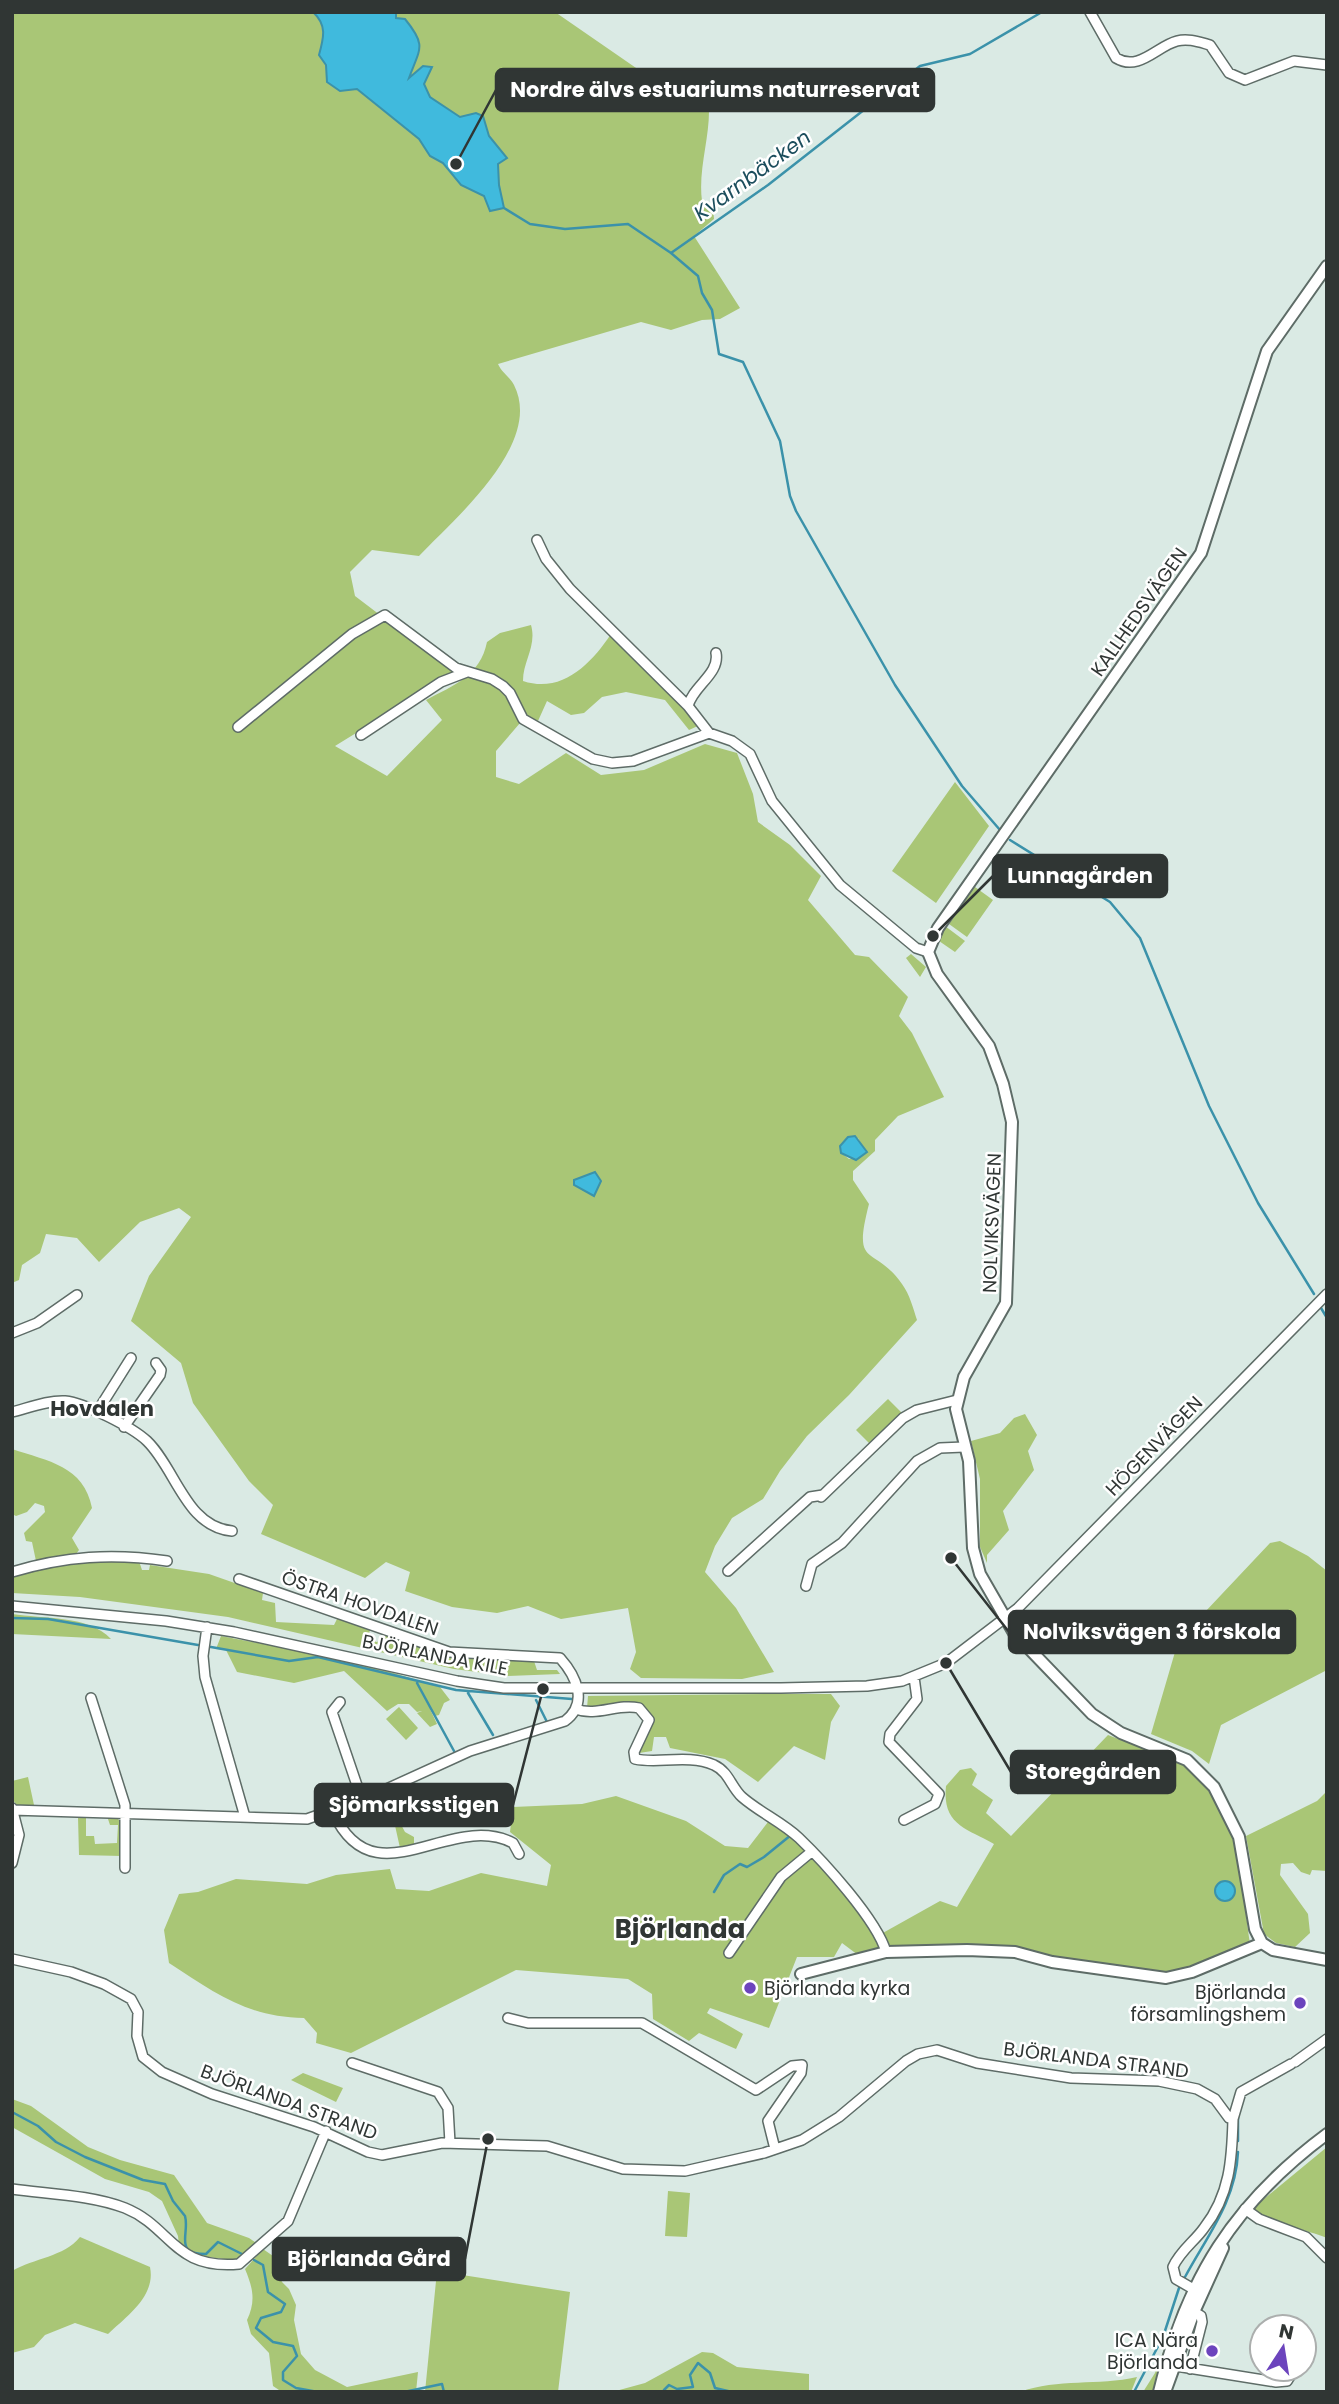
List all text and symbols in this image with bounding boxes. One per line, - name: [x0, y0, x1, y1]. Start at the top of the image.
- callout: Nordre älvs estuariums naturreservat: [496, 69, 934, 111]
- text: Nordre älvs estuariums naturreservat: [510, 75, 920, 104]
- water label: Kvarnbäcken: [688, 123, 816, 227]
- street label: KALLHEDSVÄGEN: [1084, 542, 1194, 682]
- callout: Lunnagården: [993, 855, 1167, 897]
- text: Lunnagården: [1007, 861, 1153, 890]
- street label: NOLVIKSVÄGEN: [976, 1153, 1008, 1293]
- street label: HÖGENVÄGEN: [1099, 1390, 1209, 1502]
- district label: Hovdalen: [50, 1394, 154, 1423]
- street label: ÖSTRA HOVDALEN: [278, 1563, 442, 1643]
- callout: Nolviksvägen 3 förskola: [1009, 1611, 1295, 1653]
- text: Nolviksvägen 3 förskola: [1023, 1617, 1281, 1646]
- street label: BJÖRLANDA KILE: [360, 1628, 510, 1682]
- callout: Storegården: [1011, 1751, 1175, 1793]
- text: Storegården: [1025, 1757, 1161, 1786]
- callout: Sjömarksstigen: [315, 1784, 513, 1826]
- text: Sjömarksstigen: [329, 1790, 499, 1819]
- district label: Björlanda: [615, 1911, 745, 1947]
- place label: Björlanda kyrka: [764, 1975, 910, 2002]
- place label: Björlanda församlingshem: [1130, 1979, 1286, 2028]
- marker: Björlanda kyrka: [742, 1980, 758, 1996]
- marker: Björlanda församlingshem: [1292, 1995, 1308, 2011]
- street label: BJÖRLANDA STRAND: [1002, 2035, 1190, 2085]
- street label: BJÖRLANDA STRAND: [197, 2057, 381, 2147]
- callout: Björlanda Gård: [273, 2238, 465, 2280]
- text: Björlanda Gård: [287, 2244, 451, 2273]
- north arrow: [1248, 2313, 1318, 2383]
- text: N: [1277, 2317, 1296, 2347]
- place label: ICA Nära Björlanda: [1107, 2327, 1198, 2376]
- marker: ICA Nära Björlanda: [1204, 2343, 1220, 2359]

